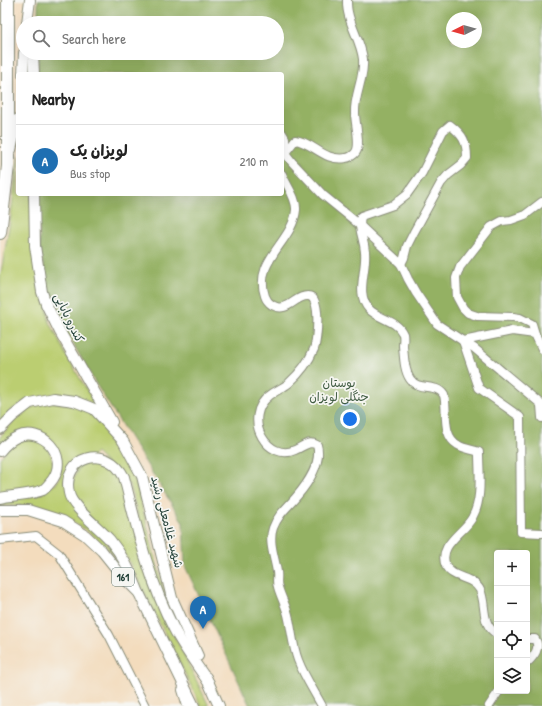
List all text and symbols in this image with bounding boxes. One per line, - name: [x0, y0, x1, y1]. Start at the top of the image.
- north arrow: [446, 12, 482, 48]
- search box: [16, 16, 284, 60]
- icon: search: [30, 27, 52, 49]
- text: Search here: [62, 28, 126, 49]
- text: Nearby: [32, 87, 75, 110]
- text: لویزان یک: [70, 140, 128, 161]
- text: A: [42, 152, 48, 170]
- text: 210 m: [240, 152, 268, 170]
- text: Bus stop: [70, 164, 110, 182]
- street label: کندرو بابایی: [50, 290, 89, 345]
- park label: بوستان جنگلی لویزان: [309, 374, 369, 405]
- your location: [340, 409, 360, 429]
- street label: شهید غلامعلی رشید: [147, 474, 188, 570]
- map controls: [494, 550, 530, 694]
- button: +: [494, 550, 530, 586]
- road number: 161: [112, 568, 134, 586]
- button: −: [494, 586, 530, 622]
- pin: A: [190, 596, 216, 629]
- button: locate: [494, 622, 530, 658]
- button: layers: [494, 658, 530, 694]

